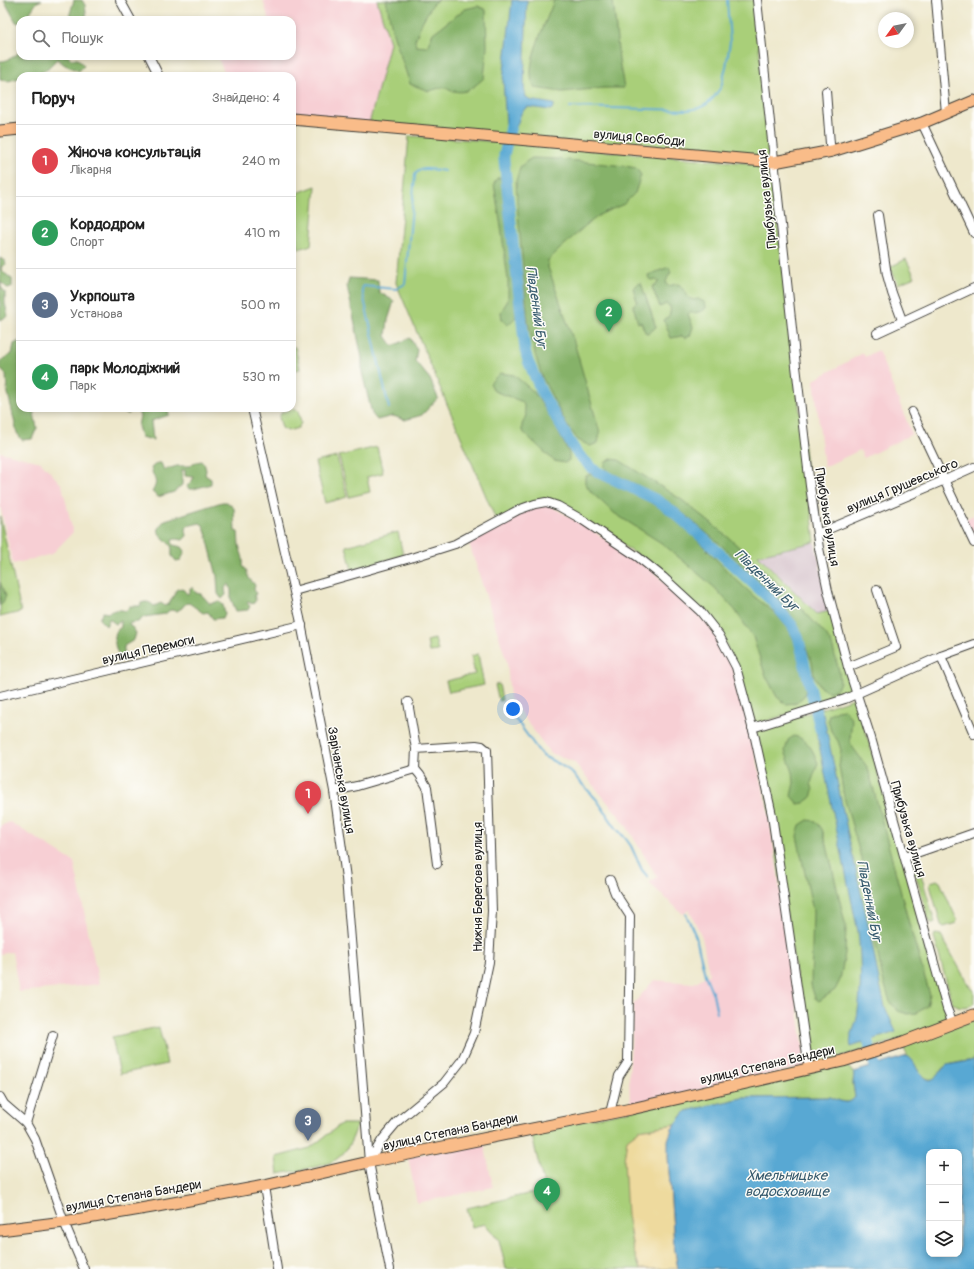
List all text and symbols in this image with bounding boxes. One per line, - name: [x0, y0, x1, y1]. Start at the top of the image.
- north arrow: [878, 12, 914, 48]
- search box: [16, 16, 296, 60]
- icon: search: [30, 27, 52, 49]
- text: Пошук: [62, 29, 104, 48]
- text: Поруч: [32, 88, 75, 109]
- text: Знайдено: 4: [212, 90, 280, 106]
- street label: вулиця Свободи: [593, 126, 685, 150]
- text: Жіноча консультація: [70, 143, 201, 162]
- street label: Прибузька вулиця: [754, 149, 780, 249]
- text: 1: [42, 153, 48, 169]
- text: 240 m: [242, 153, 280, 169]
- text: Лікарня: [70, 162, 112, 178]
- text: Кордодром: [70, 215, 145, 234]
- text: 2: [41, 225, 49, 241]
- text: 410 m: [244, 225, 280, 241]
- text: Спорт: [70, 234, 104, 250]
- water label: Південний Буг: [522, 265, 551, 351]
- text: Укрпошта: [70, 287, 135, 306]
- text: 3: [41, 297, 49, 313]
- text: 500 m: [241, 297, 280, 313]
- pin: 2: [596, 299, 622, 332]
- text: Установа: [70, 306, 123, 322]
- text: парк Молодіжний: [70, 359, 180, 378]
- text: 4: [41, 369, 49, 385]
- text: 530 m: [242, 369, 280, 385]
- text: Парк: [70, 378, 97, 394]
- street label: вулиця Грушевського: [844, 455, 960, 517]
- street label: Прибузька вулиця: [811, 467, 843, 567]
- water label: Південний Буг: [731, 546, 804, 617]
- street label: вулиця Перемоги: [101, 632, 196, 668]
- your location: [503, 699, 523, 719]
- street label: Зарічанська вулиця: [324, 725, 358, 835]
- street label: Прибузька вулиця: [887, 779, 929, 879]
- pin: 1: [295, 781, 321, 814]
- street label: Нижня Берегова вулиця: [470, 822, 486, 952]
- water label: Південний Буг: [853, 859, 886, 945]
- street label: вулиця Степана Бандери: [699, 1042, 836, 1088]
- pin: 3: [295, 1108, 321, 1141]
- street label: вулиця Степана Бандери: [382, 1110, 519, 1154]
- map controls: [926, 1149, 962, 1257]
- button: +: [926, 1149, 962, 1185]
- water label: Хмельницьке водосховище: [745, 1167, 831, 1200]
- street label: вулиця Степана Бандери: [64, 1176, 202, 1216]
- pin: 4: [534, 1178, 560, 1211]
- button: −: [926, 1185, 962, 1221]
- button: layers: [926, 1221, 962, 1257]

